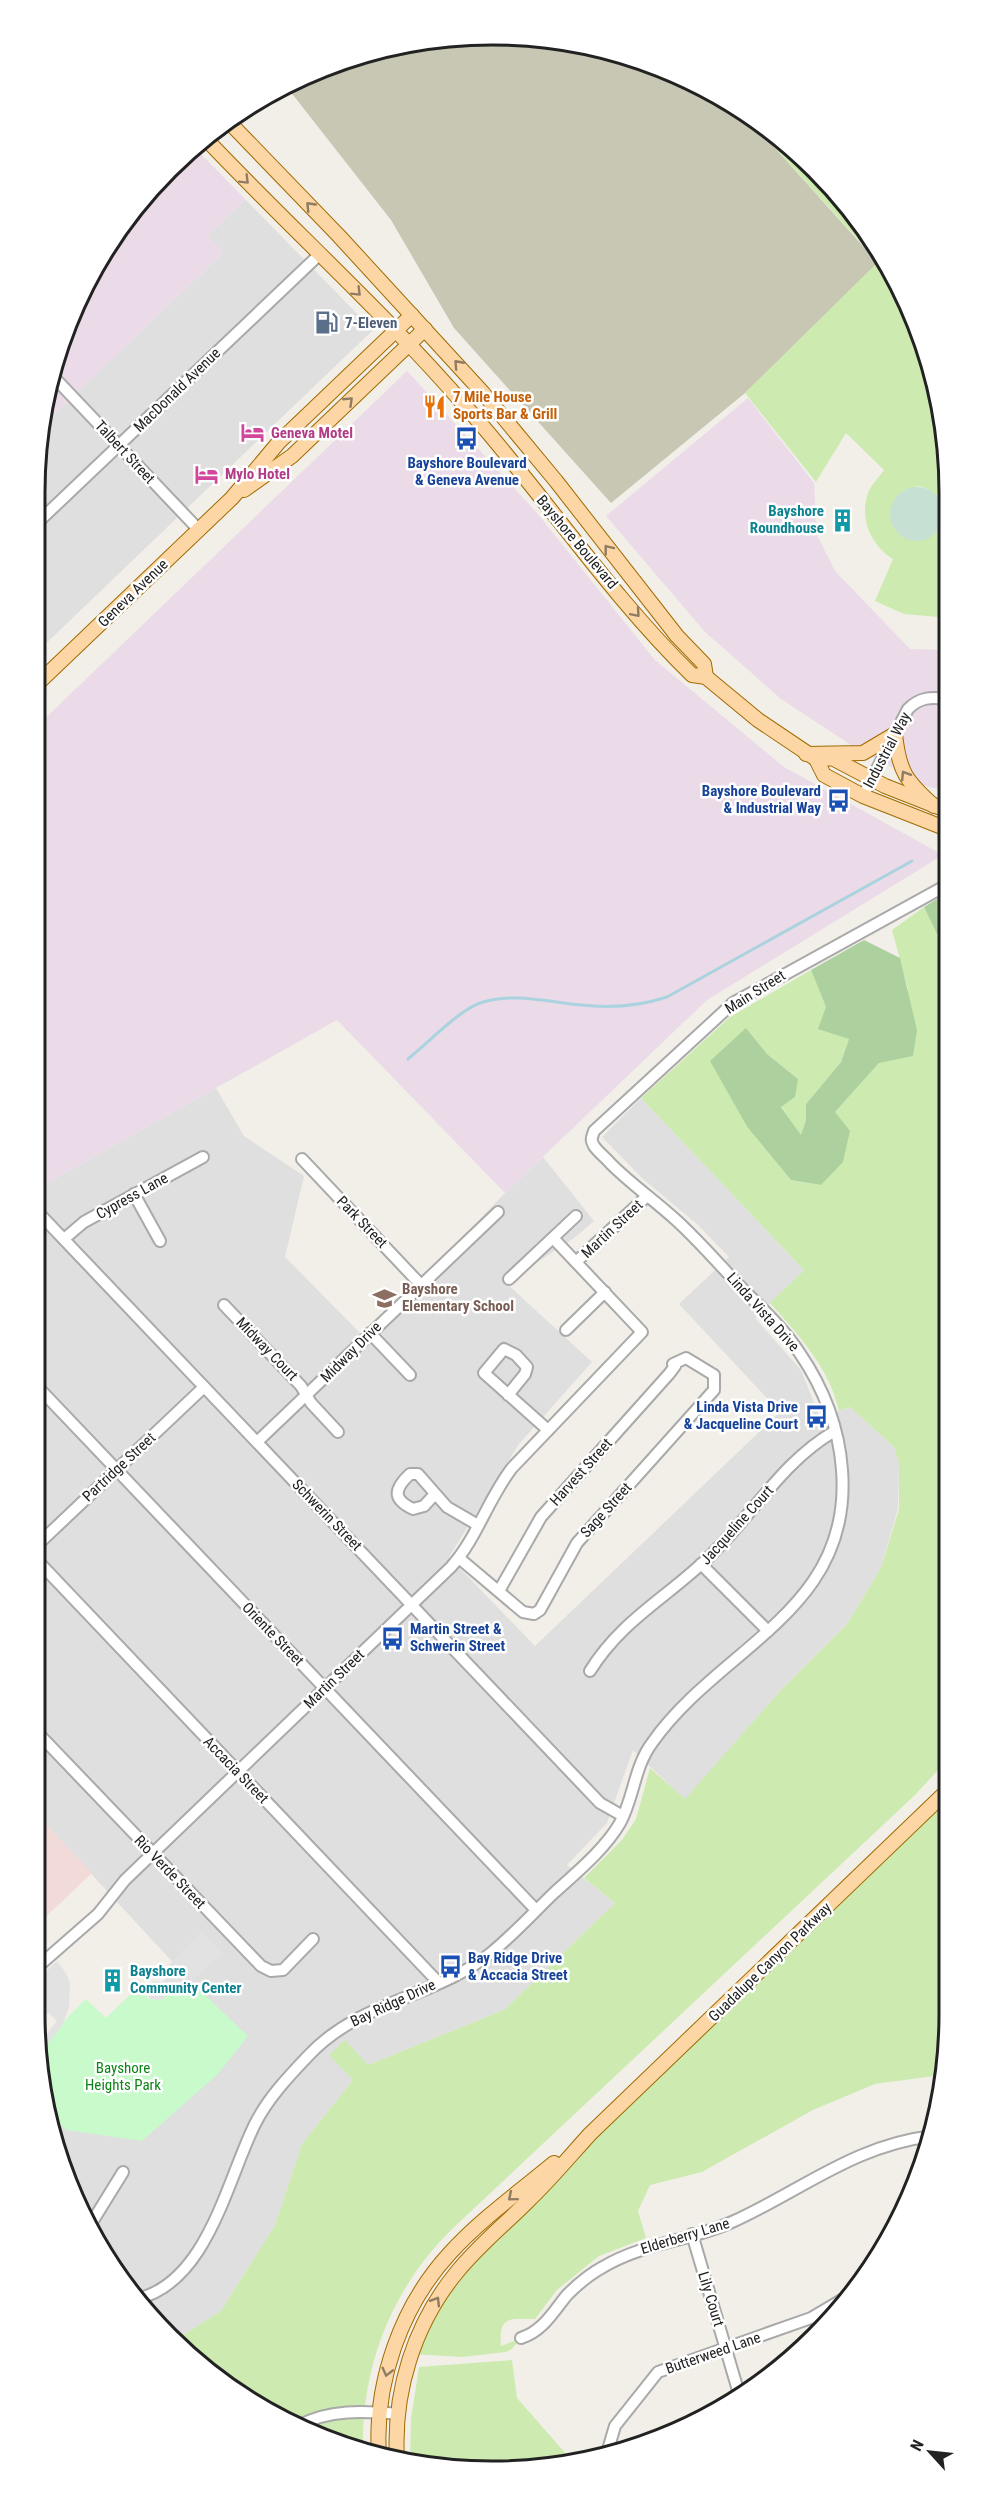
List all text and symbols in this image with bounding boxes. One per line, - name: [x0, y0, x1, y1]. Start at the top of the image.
- one-way arrow: [238, 172, 249, 183]
- one-way arrow: [306, 203, 317, 213]
- one-way arrow: [350, 285, 361, 296]
- fuel station icon: 7-Eleven: [314, 310, 340, 336]
- place label: 7-Eleven: [345, 314, 397, 332]
- street label: MacDonald Avenue: [130, 344, 224, 436]
- one-way arrow: [454, 360, 465, 371]
- place label: 7 Mile House Sports Bar & Grill: [453, 388, 557, 423]
- restaurant icon: 7 Mile House Sports Bar & Grill: [422, 393, 448, 419]
- one-way arrow: [342, 397, 353, 408]
- street label: Talbert Street: [91, 417, 159, 487]
- hotel icon: Geneva Motel: [240, 420, 266, 446]
- place label: Geneva Motel: [271, 424, 353, 442]
- bus stop icon: Bayshore Boulevard & Geneva Avenue: [454, 426, 480, 452]
- place label: Bayshore Boulevard & Geneva Avenue: [407, 454, 527, 489]
- hotel icon: Mylo Hotel: [194, 461, 220, 487]
- place label: Mylo Hotel: [225, 465, 290, 483]
- street label: Bayshore Boulevard: [533, 491, 621, 593]
- place label: Bayshore Roundhouse: [750, 502, 824, 537]
- building icon: Bayshore Roundhouse: [829, 507, 855, 533]
- one-way arrow: [605, 544, 616, 555]
- street label: Geneva Avenue: [94, 555, 172, 631]
- one-way arrow: [629, 606, 640, 617]
- street label: Industrial Way: [859, 709, 915, 791]
- one-way arrow: [901, 771, 913, 781]
- place label: Bayshore Boulevard & Industrial Way: [702, 782, 821, 817]
- bus stop icon: Bayshore Boulevard & Industrial Way: [826, 787, 852, 813]
- street label: Main Street: [721, 966, 789, 1018]
- street label: Cypress Lane: [93, 1169, 171, 1223]
- street label: Park Street: [333, 1192, 391, 1252]
- street label: Martin Street: [578, 1196, 646, 1262]
- street label: Linda Vista Drive: [723, 1269, 803, 1355]
- place label: Bayshore Elementary School: [402, 1280, 514, 1315]
- school or university icon: Bayshore Elementary School: [371, 1285, 397, 1311]
- street label: Midway Court: [232, 1313, 302, 1385]
- street label: Midway Drive: [317, 1318, 385, 1386]
- place label: Linda Vista Drive & Jacqueline Court: [684, 1398, 798, 1433]
- bus stop icon: Linda Vista Drive & Jacqueline Court: [803, 1403, 829, 1429]
- street label: Partridge Street: [79, 1429, 159, 1505]
- street label: Harvest Street: [546, 1435, 616, 1509]
- street label: Schwerin Street: [288, 1475, 366, 1555]
- street label: Sage Street: [577, 1479, 635, 1541]
- street label: Jacqueline Court: [697, 1482, 777, 1568]
- street label: Oriente Street: [238, 1598, 308, 1670]
- place label: Martin Street & Schwerin Street: [410, 1620, 506, 1655]
- bus stop icon: Martin Street & Schwerin Street: [379, 1625, 405, 1651]
- street label: Martin Street: [300, 1646, 368, 1712]
- street label: Accacia Street: [200, 1733, 272, 1807]
- street label: Rio Verde Street: [131, 1832, 209, 1912]
- street label: Guadalupe Canyon Parkway: [705, 1899, 835, 2025]
- place label: Bay Ridge Drive & Accacia Street: [468, 1949, 568, 1984]
- bus stop icon: Bay Ridge Drive & Accacia Street: [437, 1954, 463, 1980]
- place label: Bayshore Community Center: [130, 1962, 241, 1997]
- building icon: Bayshore Community Center: [99, 1967, 125, 1993]
- street label: Bay Ridge Drive: [348, 1975, 438, 2031]
- park label: Bayshore Heights Park: [85, 2059, 161, 2094]
- one-way arrow: [508, 2190, 519, 2201]
- street label: Elderberry Lane: [638, 2214, 732, 2258]
- street label: Lily Court: [694, 2269, 728, 2329]
- one-way arrow: [429, 2297, 440, 2308]
- street label: Butterweed Lane: [663, 2328, 763, 2378]
- one-way arrow: [382, 2367, 395, 2377]
- north arrow: [900, 2422, 960, 2482]
- text: N: [906, 2437, 928, 2454]

